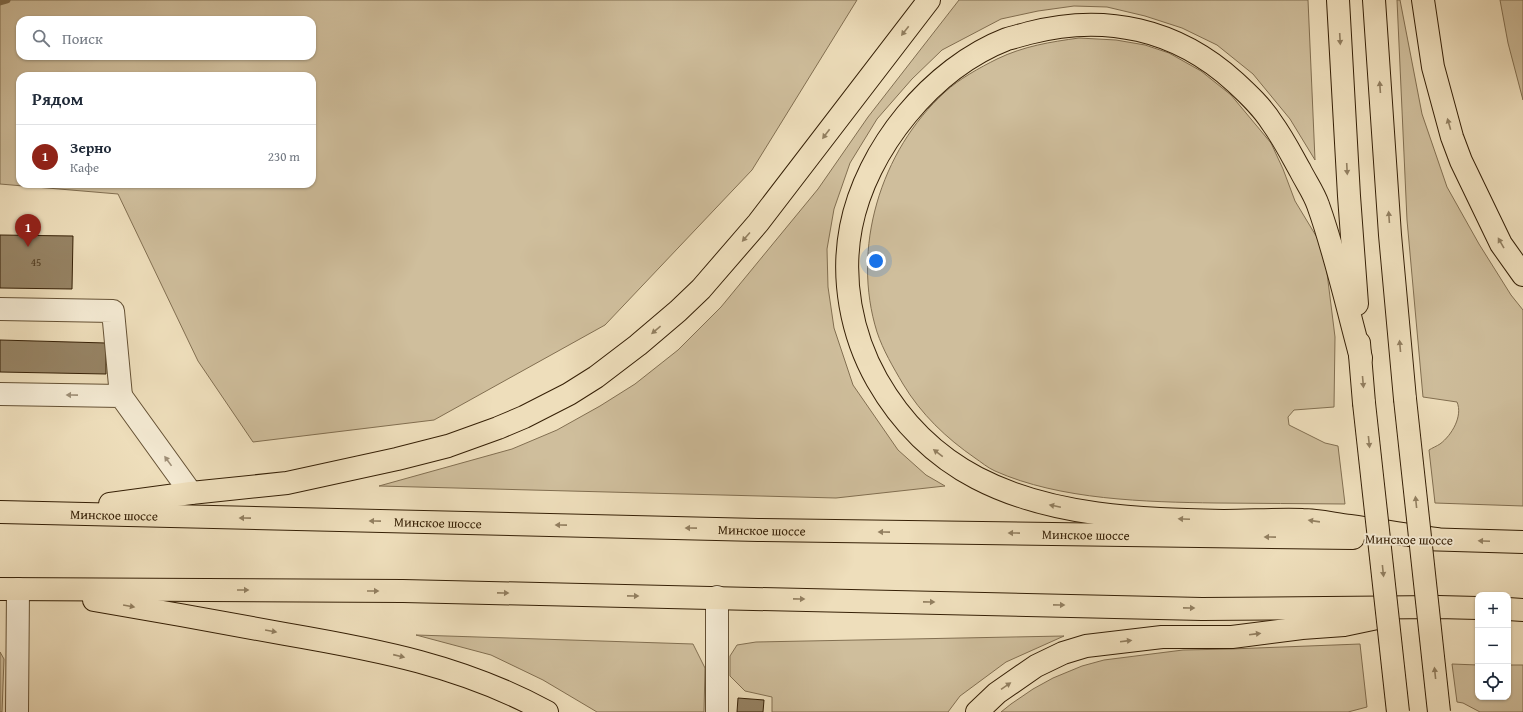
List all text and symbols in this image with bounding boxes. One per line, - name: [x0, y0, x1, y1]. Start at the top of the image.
- search box: [16, 16, 316, 60]
- one-way arrow: [901, 26, 909, 36]
- icon: search: [30, 27, 52, 49]
- text: Поиск: [62, 28, 103, 49]
- one-way arrow: [1337, 33, 1343, 46]
- one-way arrow: [1377, 81, 1384, 93]
- text: Рядом: [32, 86, 83, 111]
- one-way arrow: [1446, 118, 1452, 130]
- one-way arrow: [821, 128, 830, 139]
- text: Зерно: [70, 137, 112, 158]
- text: 1: [42, 147, 48, 166]
- text: 230 m: [268, 147, 300, 166]
- text: Кафе: [70, 158, 99, 177]
- one-way arrow: [1344, 163, 1351, 175]
- one-way arrow: [1385, 211, 1392, 223]
- pin: 1: [15, 214, 41, 247]
- one-way arrow: [742, 232, 751, 242]
- one-way arrow: [1497, 237, 1504, 249]
- your location: [866, 251, 886, 271]
- house number: 45: [31, 254, 41, 270]
- one-way arrow: [651, 326, 661, 335]
- one-way arrow: [1397, 340, 1403, 352]
- one-way arrow: [1359, 376, 1366, 388]
- one-way arrow: [65, 392, 78, 398]
- one-way arrow: [1365, 436, 1372, 448]
- one-way arrow: [932, 449, 943, 457]
- one-way arrow: [165, 456, 173, 466]
- one-way arrow: [1413, 496, 1420, 508]
- one-way arrow: [1049, 502, 1061, 508]
- street label: Минское шоссе: [70, 505, 158, 526]
- street label: Минское шоссе: [394, 512, 482, 533]
- one-way arrow: [239, 514, 251, 521]
- one-way arrow: [1177, 516, 1190, 522]
- one-way arrow: [368, 518, 381, 524]
- one-way arrow: [1308, 518, 1320, 524]
- street label: Минское шоссе: [718, 520, 806, 541]
- one-way arrow: [554, 522, 567, 528]
- one-way arrow: [685, 525, 697, 532]
- street label: Минское шоссе: [1042, 525, 1130, 545]
- one-way arrow: [877, 529, 890, 535]
- street label: Минское шоссе: [1365, 529, 1453, 550]
- one-way arrow: [1008, 530, 1020, 537]
- one-way arrow: [1263, 534, 1276, 540]
- one-way arrow: [1477, 538, 1490, 544]
- one-way arrow: [1380, 565, 1386, 577]
- one-way arrow: [237, 587, 250, 593]
- one-way arrow: [367, 588, 380, 594]
- one-way arrow: [497, 590, 510, 596]
- one-way arrow: [627, 592, 639, 599]
- map controls: [1475, 592, 1511, 700]
- button: +: [1475, 592, 1511, 628]
- one-way arrow: [793, 596, 806, 602]
- one-way arrow: [923, 599, 936, 605]
- one-way arrow: [1053, 602, 1065, 609]
- one-way arrow: [123, 603, 135, 609]
- one-way arrow: [1183, 605, 1195, 612]
- one-way arrow: [265, 628, 277, 634]
- button: −: [1475, 628, 1511, 664]
- one-way arrow: [1249, 631, 1261, 637]
- one-way arrow: [1120, 637, 1132, 644]
- one-way arrow: [392, 653, 405, 659]
- button: locate: [1475, 664, 1511, 700]
- one-way arrow: [1432, 667, 1438, 679]
- one-way arrow: [1001, 682, 1011, 690]

